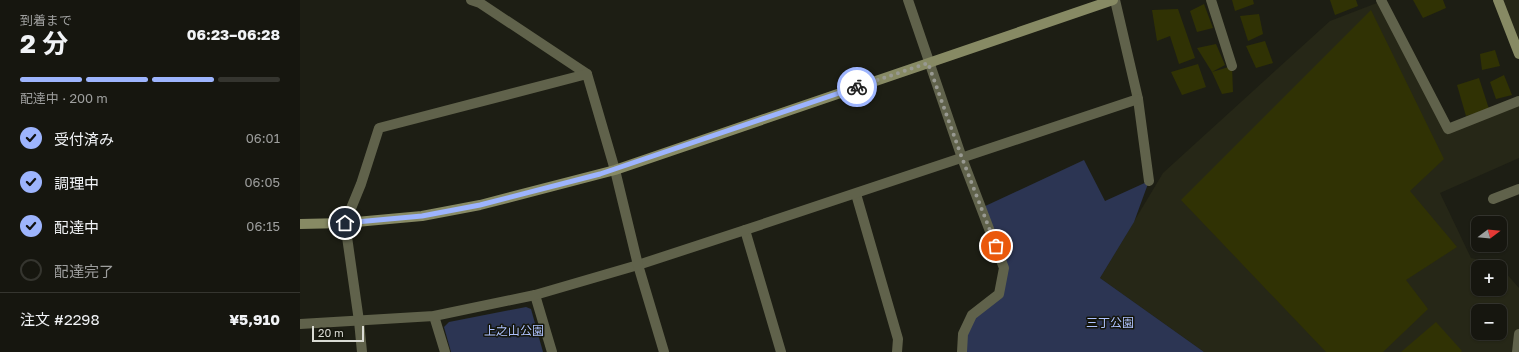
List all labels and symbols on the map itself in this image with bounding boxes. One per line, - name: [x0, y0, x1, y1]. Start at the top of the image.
- courier: [837, 67, 877, 107]
- pin: [328, 206, 362, 240]
- north arrow: [1471, 216, 1507, 252]
- pin: [979, 229, 1013, 263]
- park label: 三丁公園: [1086, 315, 1134, 330]
- park label: 上之山公園: [484, 323, 544, 338]
- scale bar: [312, 324, 364, 343]

